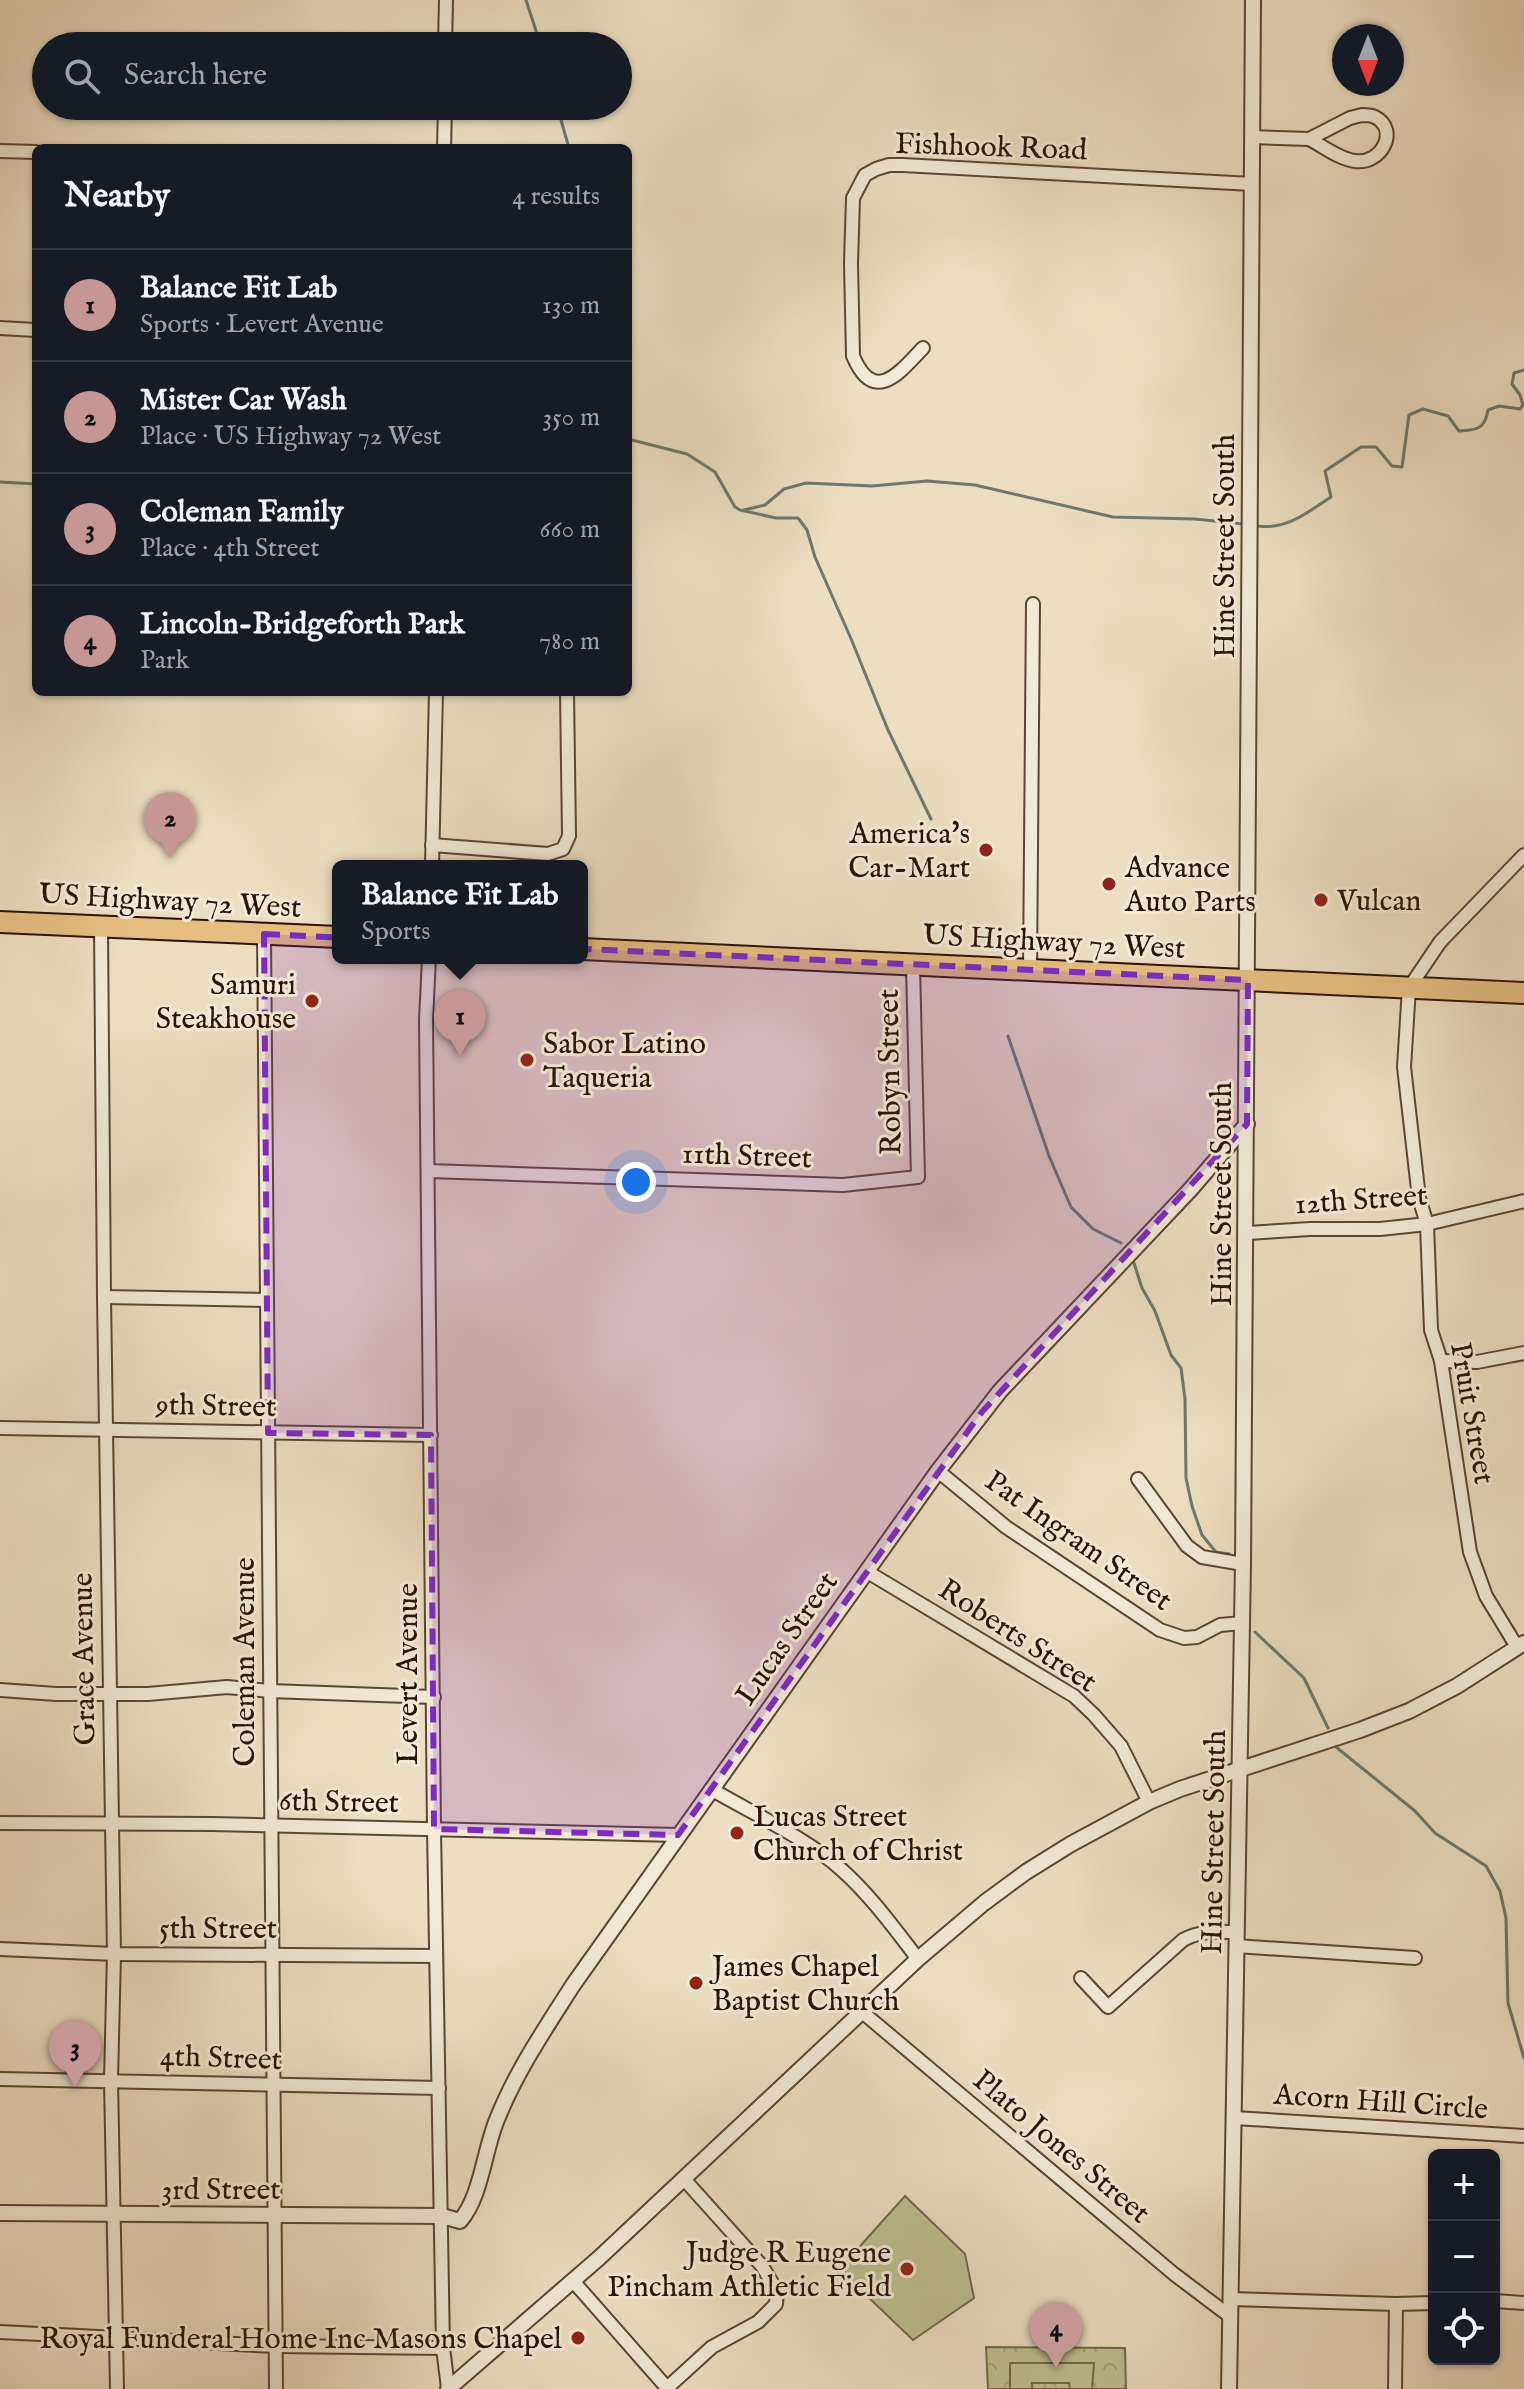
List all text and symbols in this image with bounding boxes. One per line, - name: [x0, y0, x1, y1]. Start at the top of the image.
- north arrow: [1332, 24, 1404, 96]
- search box: [32, 32, 632, 120]
- icon: search: [60, 54, 104, 98]
- text: Search here: [124, 57, 267, 95]
- street label: Fishhook Road: [894, 126, 1089, 170]
- text: Nearby: [64, 175, 170, 218]
- text: 4 results: [512, 180, 600, 213]
- text: Balance Fit Lab: [140, 270, 337, 308]
- text: 1: [85, 289, 95, 322]
- text: 130 m: [542, 289, 600, 322]
- text: Sports · Levert Avenue: [140, 308, 384, 341]
- text: Mister Car Wash: [140, 382, 347, 420]
- text: 2: [84, 401, 96, 434]
- text: 350 m: [542, 401, 600, 434]
- text: Place · US Highway 72 West: [140, 420, 441, 453]
- street label: Hine Street South: [1207, 434, 1245, 658]
- text: Coleman Family: [140, 494, 343, 532]
- text: 3: [85, 513, 95, 546]
- text: 660 m: [540, 513, 600, 546]
- text: Place · 4th Street: [140, 532, 319, 565]
- text: Lincoln-Bridgeforth Park: [140, 606, 465, 644]
- text: 4: [84, 625, 96, 658]
- text: 780 m: [539, 625, 600, 658]
- text: Park: [140, 644, 189, 677]
- pin: 2: [144, 792, 196, 858]
- place label: America's Car-Mart: [848, 816, 970, 888]
- marker: America's Car-Mart: [977, 841, 995, 859]
- place label: Advance Auto Parts: [1124, 850, 1256, 922]
- popup: [332, 860, 588, 964]
- marker: Advance Auto Parts: [1100, 875, 1118, 893]
- street label: US Highway 72 West: [38, 876, 302, 928]
- text: Balance Fit Lab: [361, 877, 559, 915]
- place label: Vulcan: [1336, 883, 1421, 921]
- marker: Vulcan: [1312, 891, 1330, 909]
- text: Sports: [361, 915, 430, 948]
- street label: US Highway 72 West: [922, 917, 1186, 969]
- place label: Samuri Steakhouse: [156, 967, 296, 1039]
- street label: Robyn Street: [871, 988, 911, 1155]
- pin: 1: [434, 990, 486, 1056]
- marker: Samuri Steakhouse: [303, 992, 321, 1010]
- place label: Sabor Latino Taqueria: [543, 1026, 706, 1098]
- marker: Sabor Latino Taqueria: [518, 1051, 536, 1069]
- street label: Hine Street South: [1204, 1082, 1242, 1306]
- street label: 11th Street: [681, 1136, 812, 1178]
- your location: [616, 1162, 656, 1202]
- street label: 12th Street: [1294, 1177, 1429, 1225]
- street label: Pruit Street: [1440, 1340, 1502, 1487]
- street label: 9th Street: [154, 1387, 277, 1427]
- street label: Pat Ingram Street: [977, 1463, 1179, 1620]
- street label: Coleman Avenue: [227, 1557, 265, 1767]
- street label: Lucas Street: [728, 1565, 847, 1713]
- street label: Roberts Street: [930, 1571, 1103, 1702]
- street label: Grace Avenue: [64, 1572, 106, 1746]
- street label: Levert Avenue: [390, 1583, 428, 1765]
- street label: Hine Street South: [1194, 1729, 1236, 1955]
- street label: 6th Street: [279, 1783, 399, 1823]
- place label: Lucas Street Church of Christ: [753, 1799, 963, 1871]
- marker: Lucas Street Church of Christ: [728, 1824, 746, 1842]
- street label: 5th Street: [159, 1911, 277, 1949]
- place label: James Chapel Baptist Church: [709, 1949, 899, 2021]
- marker: James Chapel Baptist Church: [687, 1974, 705, 1992]
- pin: 3: [49, 2021, 101, 2087]
- street label: 4th Street: [159, 2038, 283, 2080]
- street label: Plato Jones Street: [964, 2062, 1157, 2233]
- street label: Acorn Hill Circle: [1271, 2076, 1489, 2129]
- map controls: [1428, 2149, 1500, 2365]
- button: +: [1428, 2149, 1500, 2221]
- street label: 3rd Street: [161, 2172, 281, 2210]
- button: −: [1428, 2221, 1500, 2293]
- place label: Judge R Eugene Pincham Athletic Field: [607, 2235, 892, 2307]
- marker: Judge R Eugene Pincham Athletic Field: [898, 2260, 916, 2278]
- button: locate: [1428, 2293, 1500, 2365]
- pin: 4: [1030, 2302, 1082, 2368]
- place label: Royal Funderal Home Inc Masons Chapel: [40, 2321, 563, 2359]
- marker: Royal Funderal Home Inc Masons Chapel: [569, 2329, 587, 2347]

